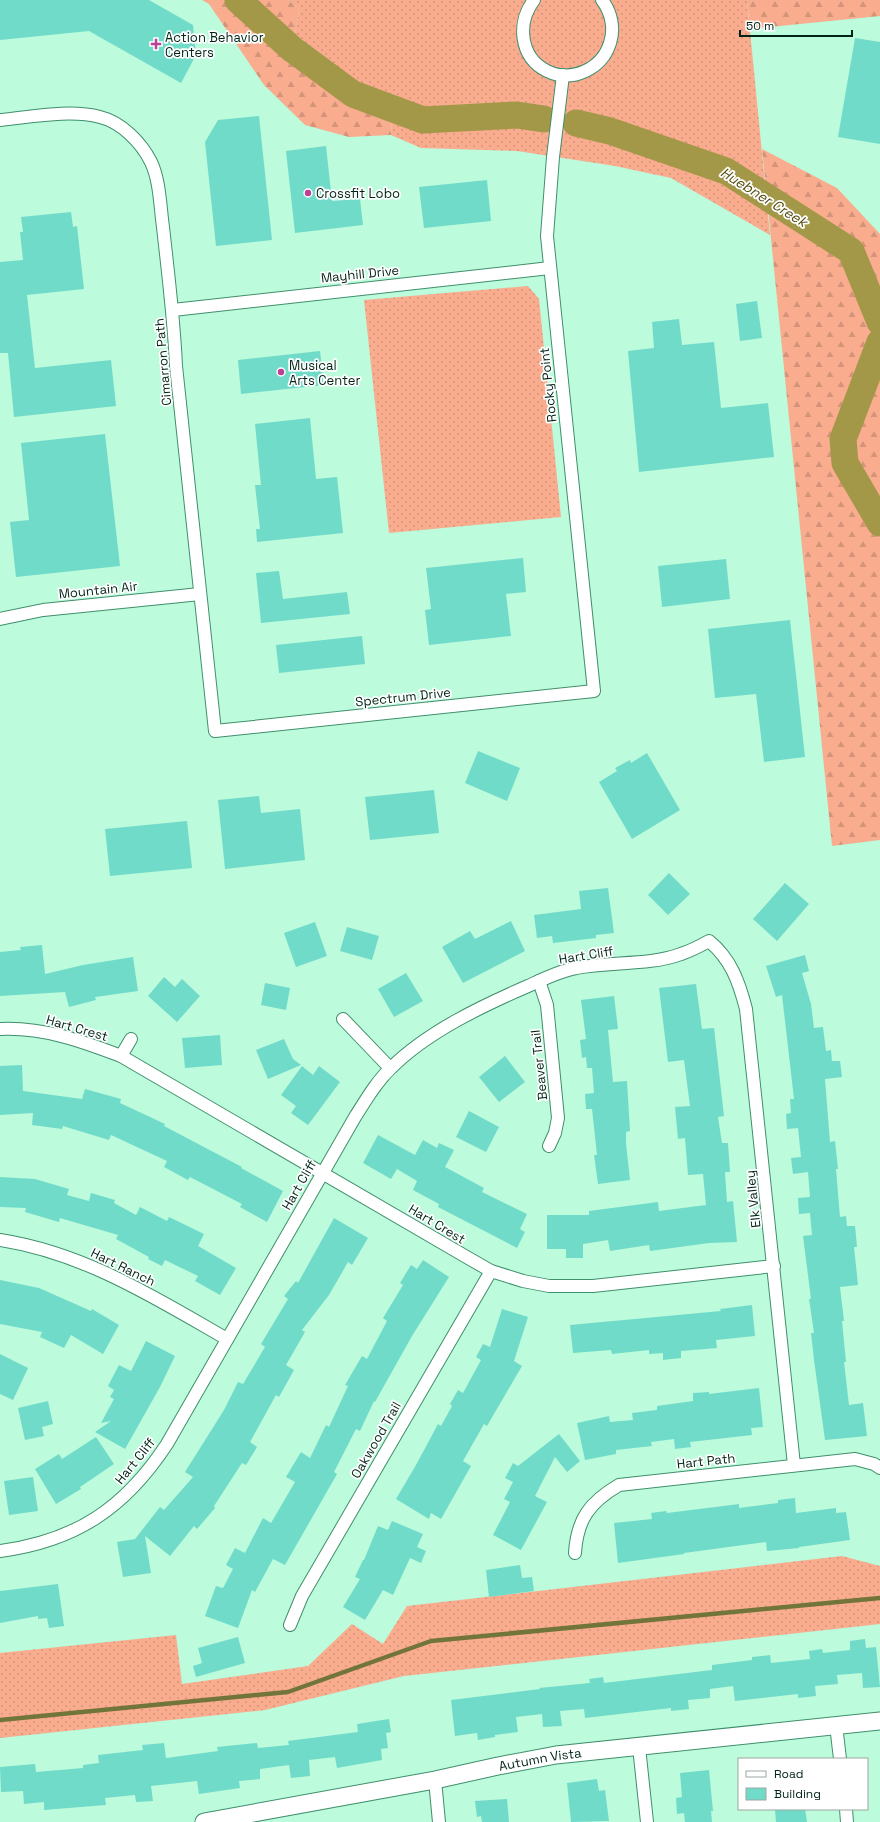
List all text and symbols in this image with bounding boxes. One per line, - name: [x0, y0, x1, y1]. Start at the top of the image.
- scale bar: [740, 12, 852, 38]
- text: 50 m: [746, 18, 774, 34]
- place label: Action Behavior Centers: [165, 29, 264, 61]
- marker: Action Behavior Centers: [150, 38, 162, 50]
- water label: Huebner Creek: [717, 163, 812, 232]
- place label: Crossfit Lobo: [316, 185, 400, 202]
- marker: Crossfit Lobo: [303, 188, 313, 198]
- street label: Mayhill Drive: [320, 261, 400, 287]
- street label: Cimarron Path: [151, 318, 175, 406]
- street label: Rocky Point: [536, 347, 560, 423]
- place label: Musical Arts Center: [289, 357, 361, 389]
- marker: Musical Arts Center: [276, 367, 286, 377]
- street label: Mountain Air: [58, 577, 138, 603]
- street label: Spectrum Drive: [354, 684, 452, 710]
- street label: Hart Cliff: [558, 942, 614, 968]
- street label: Hart Crest: [44, 1011, 110, 1045]
- street label: Beaver Trail: [527, 1029, 551, 1101]
- street label: Hart Cliff: [278, 1157, 320, 1213]
- street label: Elk Valley: [742, 1169, 764, 1229]
- street label: Hart Crest: [405, 1200, 469, 1248]
- street label: Hart Ranch: [88, 1244, 158, 1290]
- street label: Oakwood Trail: [347, 1398, 405, 1482]
- street label: Hart Cliff: [111, 1434, 159, 1488]
- street label: Hart Path: [676, 1449, 736, 1473]
- street label: Autumn Vista: [497, 1744, 583, 1774]
- legend: [738, 1758, 868, 1810]
- text: Road: [774, 1766, 803, 1782]
- text: Building: [774, 1786, 821, 1802]

